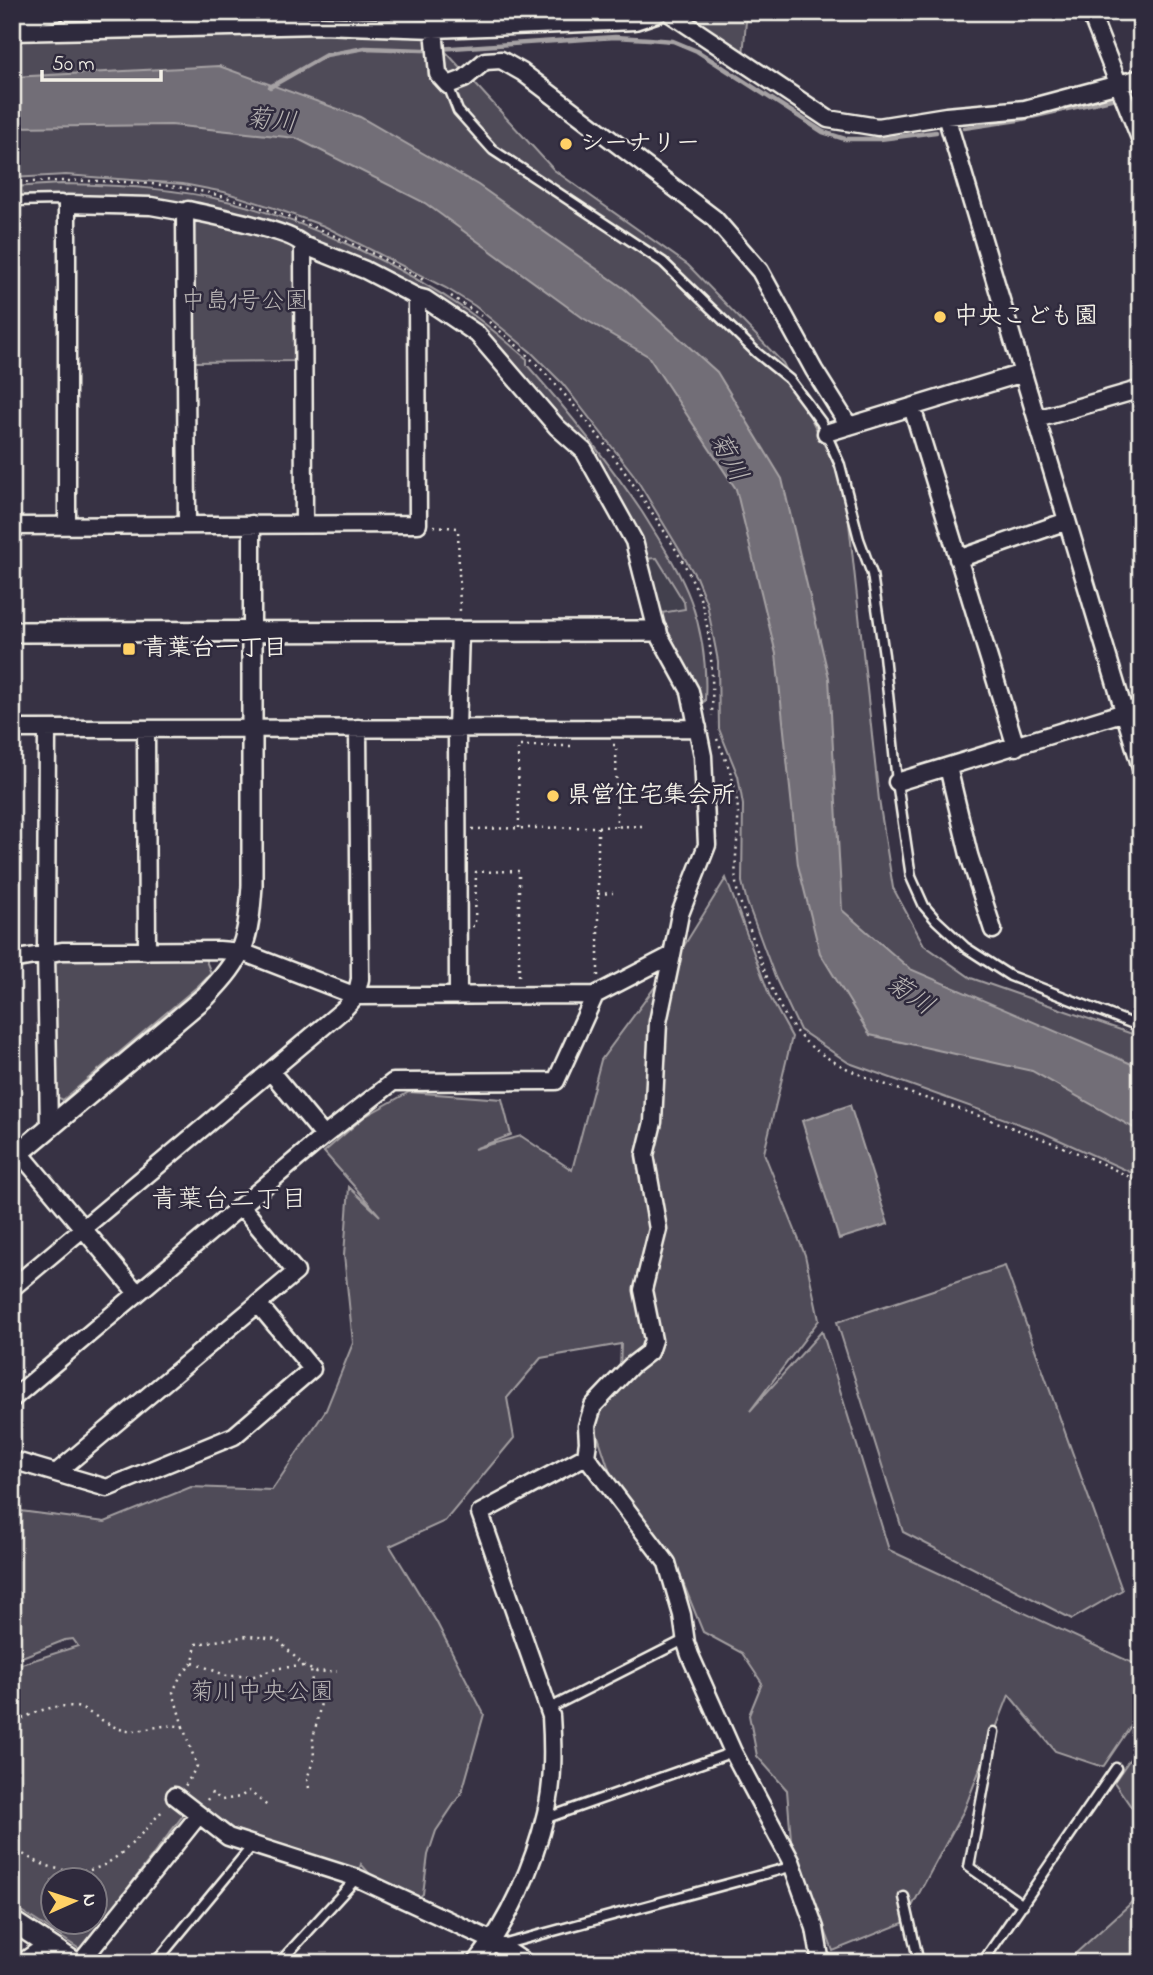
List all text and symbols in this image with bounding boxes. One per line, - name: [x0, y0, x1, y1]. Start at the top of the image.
- scale bar: [42, 38, 161, 82]
- text: 50 m: [52, 50, 95, 80]
- water label: 菊川: [243, 100, 299, 144]
- place label: シーナリー: [580, 127, 700, 162]
- marker: シーナリー: [558, 136, 574, 152]
- park label: 中島1号公園: [181, 285, 309, 320]
- place label: 中央こども園: [954, 300, 1098, 335]
- marker: 中央こども園: [932, 309, 948, 325]
- water label: 菊川: [698, 426, 756, 490]
- place label: 青葉台一丁目: [143, 632, 287, 667]
- marker: 青葉台一丁目: [121, 641, 137, 657]
- place label: 県営住宅集会所: [567, 779, 735, 814]
- marker: 県営住宅集会所: [545, 788, 561, 804]
- water label: 菊川: [877, 966, 941, 1026]
- district label: 青葉台二丁目: [151, 1182, 307, 1220]
- park label: 菊川中央公園: [190, 1676, 334, 1711]
- north arrow: [38, 1867, 108, 1937]
- text: N: [75, 1893, 102, 1908]

